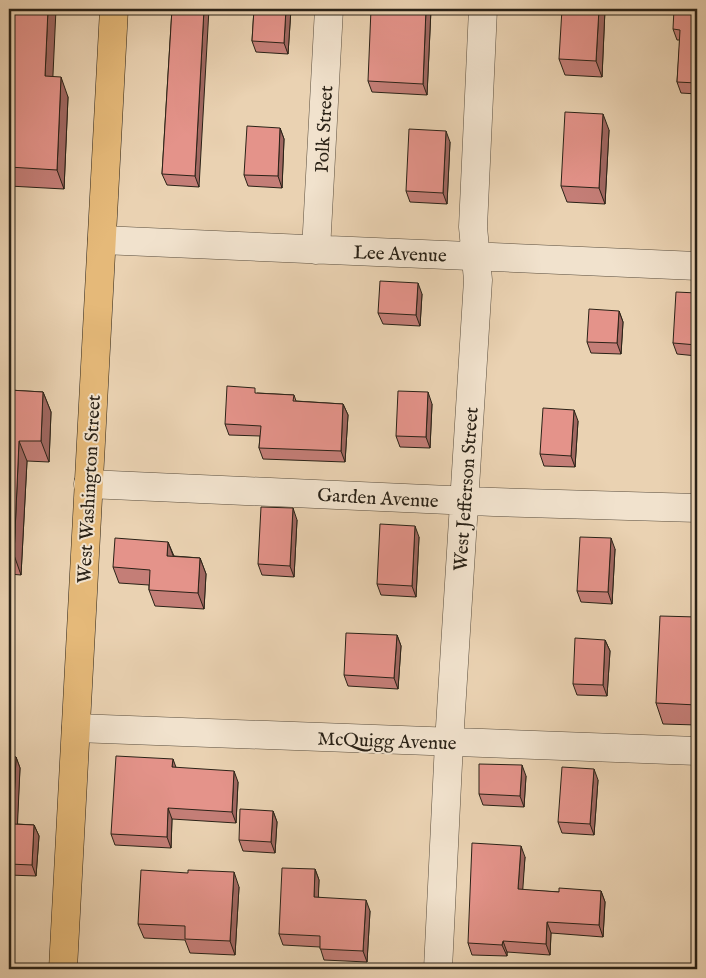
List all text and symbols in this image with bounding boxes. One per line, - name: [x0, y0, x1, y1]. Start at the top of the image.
- street label: Polk Street: [311, 84, 339, 173]
- street label: Lee Avenue: [353, 241, 447, 269]
- street label: West Washington Street: [73, 394, 107, 584]
- street label: West Jefferson Street: [449, 406, 485, 572]
- street label: Garden Avenue: [317, 484, 439, 514]
- street label: McQuigg Avenue: [317, 728, 457, 756]

